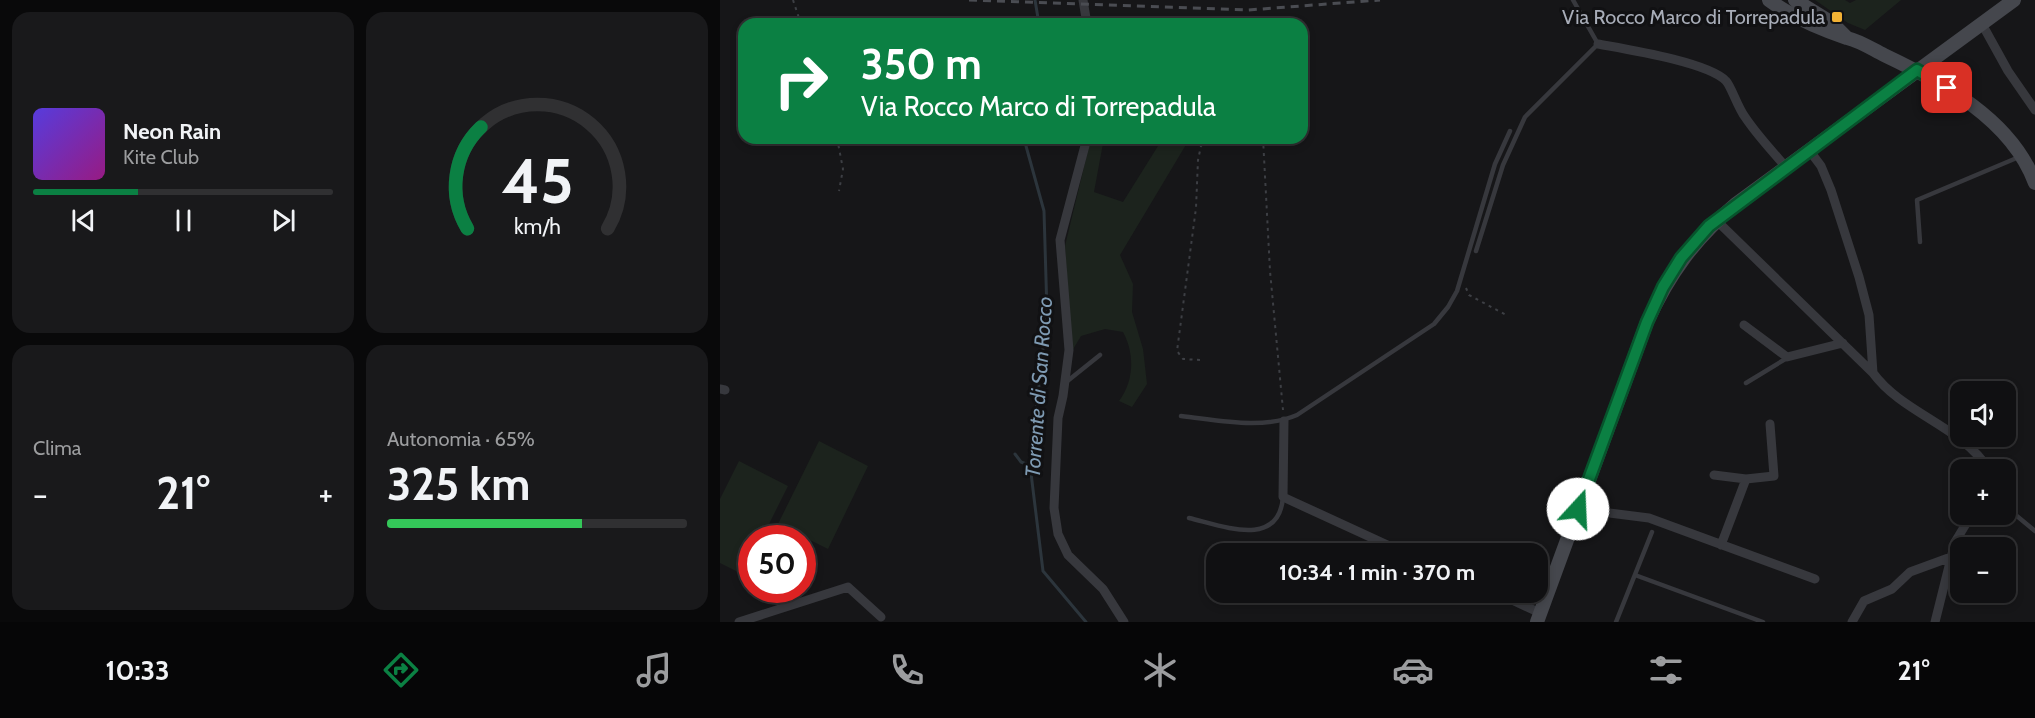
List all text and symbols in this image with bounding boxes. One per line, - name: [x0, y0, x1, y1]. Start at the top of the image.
- place label: Via Rocco Marco di Torrepadula: [1562, 5, 1825, 29]
- marker: Via Rocco Marco di Torrepadula: [1830, 10, 1844, 24]
- text: 350 m: [861, 38, 982, 90]
- icon: right: [762, 42, 840, 120]
- pin: [1921, 62, 1972, 113]
- icon: arrive: [1930, 71, 1963, 104]
- text: Via Rocco Marco di Torrepadula: [861, 90, 1216, 123]
- text: Neon Rain: [123, 118, 221, 145]
- text: 45: [501, 144, 573, 220]
- text: Kite Club: [123, 145, 199, 169]
- icon: previous: [67, 204, 100, 237]
- icon: pause: [167, 204, 200, 237]
- icon: next: [267, 204, 300, 237]
- text: km/h: [514, 214, 560, 240]
- water label: Torrente di San Rocco: [1020, 296, 1057, 478]
- map controls: [1950, 381, 2016, 603]
- button: sound: [1950, 381, 2016, 447]
- text: Autonomia · 65%: [387, 427, 535, 451]
- text: Clima: [33, 436, 81, 460]
- text: 325 km: [387, 457, 530, 511]
- button: +: [1950, 459, 2016, 525]
- text: 21°: [156, 466, 210, 520]
- text: −: [33, 474, 48, 514]
- text: +: [318, 474, 333, 514]
- position arrow: [1546, 477, 1610, 541]
- speed limit sign: 50: [738, 525, 816, 603]
- button: −: [1950, 537, 2016, 603]
- text: 10:34 · 1 min · 370 m: [1279, 559, 1475, 586]
- icon: directions: [380, 649, 422, 691]
- icon: music: [633, 649, 675, 691]
- icon: phone: [886, 649, 928, 691]
- icon: climate: [1139, 649, 1181, 691]
- icon: car: [1392, 649, 1434, 691]
- icon: filters: [1645, 649, 1687, 691]
- text: 10:33: [105, 654, 170, 687]
- text: 21°: [1897, 654, 1930, 687]

